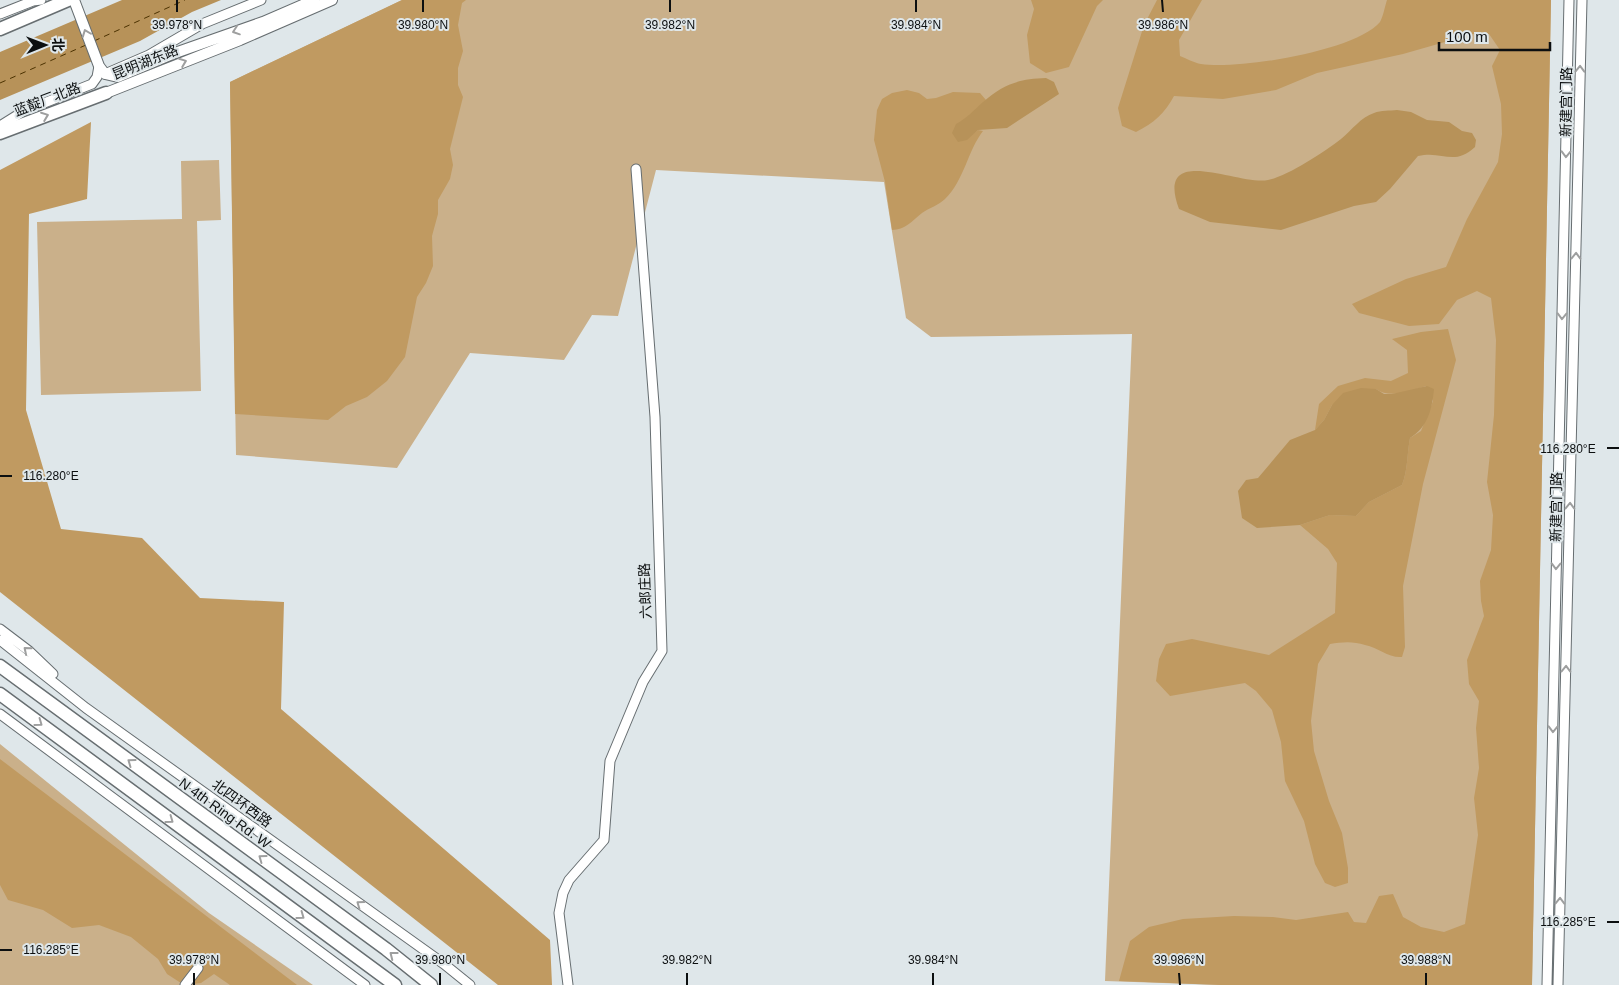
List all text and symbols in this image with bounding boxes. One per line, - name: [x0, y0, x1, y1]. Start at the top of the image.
- text: 39.978°N: [152, 18, 202, 32]
- text: 39.980°N: [398, 18, 448, 32]
- text: 39.982°N: [645, 18, 695, 32]
- text: 39.984°N: [891, 18, 941, 32]
- text: 39.986°N: [1138, 18, 1188, 32]
- north arrow: [20, 20, 70, 70]
- scale bar: [1439, 20, 1550, 52]
- one-way arrow: [233, 25, 241, 35]
- text: 100 m: [1446, 28, 1488, 45]
- one-way arrow: [82, 29, 92, 38]
- text: 北: [50, 38, 66, 52]
- street label: 昆明湖东路: [110, 41, 180, 83]
- one-way arrow: [179, 58, 187, 68]
- one-way arrow: [1575, 64, 1586, 72]
- street label: 新建宫门路: [1557, 67, 1575, 137]
- street label: 蓝靛厂北路: [11, 79, 83, 119]
- one-way arrow: [41, 111, 49, 121]
- one-way arrow: [1561, 150, 1571, 158]
- one-way arrow: [1571, 252, 1581, 260]
- one-way arrow: [1557, 312, 1567, 320]
- text: 116.280°E: [1540, 442, 1596, 456]
- text: 116.280°E: [23, 469, 79, 483]
- street label: 新建宫门路: [1547, 472, 1565, 542]
- one-way arrow: [1564, 502, 1575, 510]
- one-way arrow: [1551, 562, 1562, 570]
- street label: 六郎庄路: [636, 563, 654, 619]
- one-way arrow: [23, 646, 32, 655]
- one-way arrow: [1561, 665, 1571, 672]
- one-way arrow: [33, 717, 43, 726]
- one-way arrow: [1548, 725, 1558, 733]
- one-way arrow: [128, 760, 137, 768]
- street label: N 4th Ring Rd. W: [176, 775, 274, 852]
- street label: 北四环西路: [209, 776, 275, 830]
- one-way arrow: [164, 814, 173, 822]
- one-way arrow: [259, 856, 268, 864]
- one-way arrow: [1555, 897, 1565, 905]
- one-way arrow: [356, 901, 366, 910]
- one-way arrow: [295, 910, 305, 919]
- text: 116.285°E: [1540, 915, 1596, 929]
- text: 116.285°E: [23, 943, 79, 957]
- one-way arrow: [390, 952, 399, 960]
- text: 39.978°N: [169, 953, 219, 967]
- text: 39.980°N: [415, 953, 465, 967]
- text: 39.982°N: [662, 953, 712, 967]
- text: 39.984°N: [908, 953, 958, 967]
- text: 39.986°N: [1154, 953, 1204, 967]
- text: 39.988°N: [1401, 953, 1451, 967]

